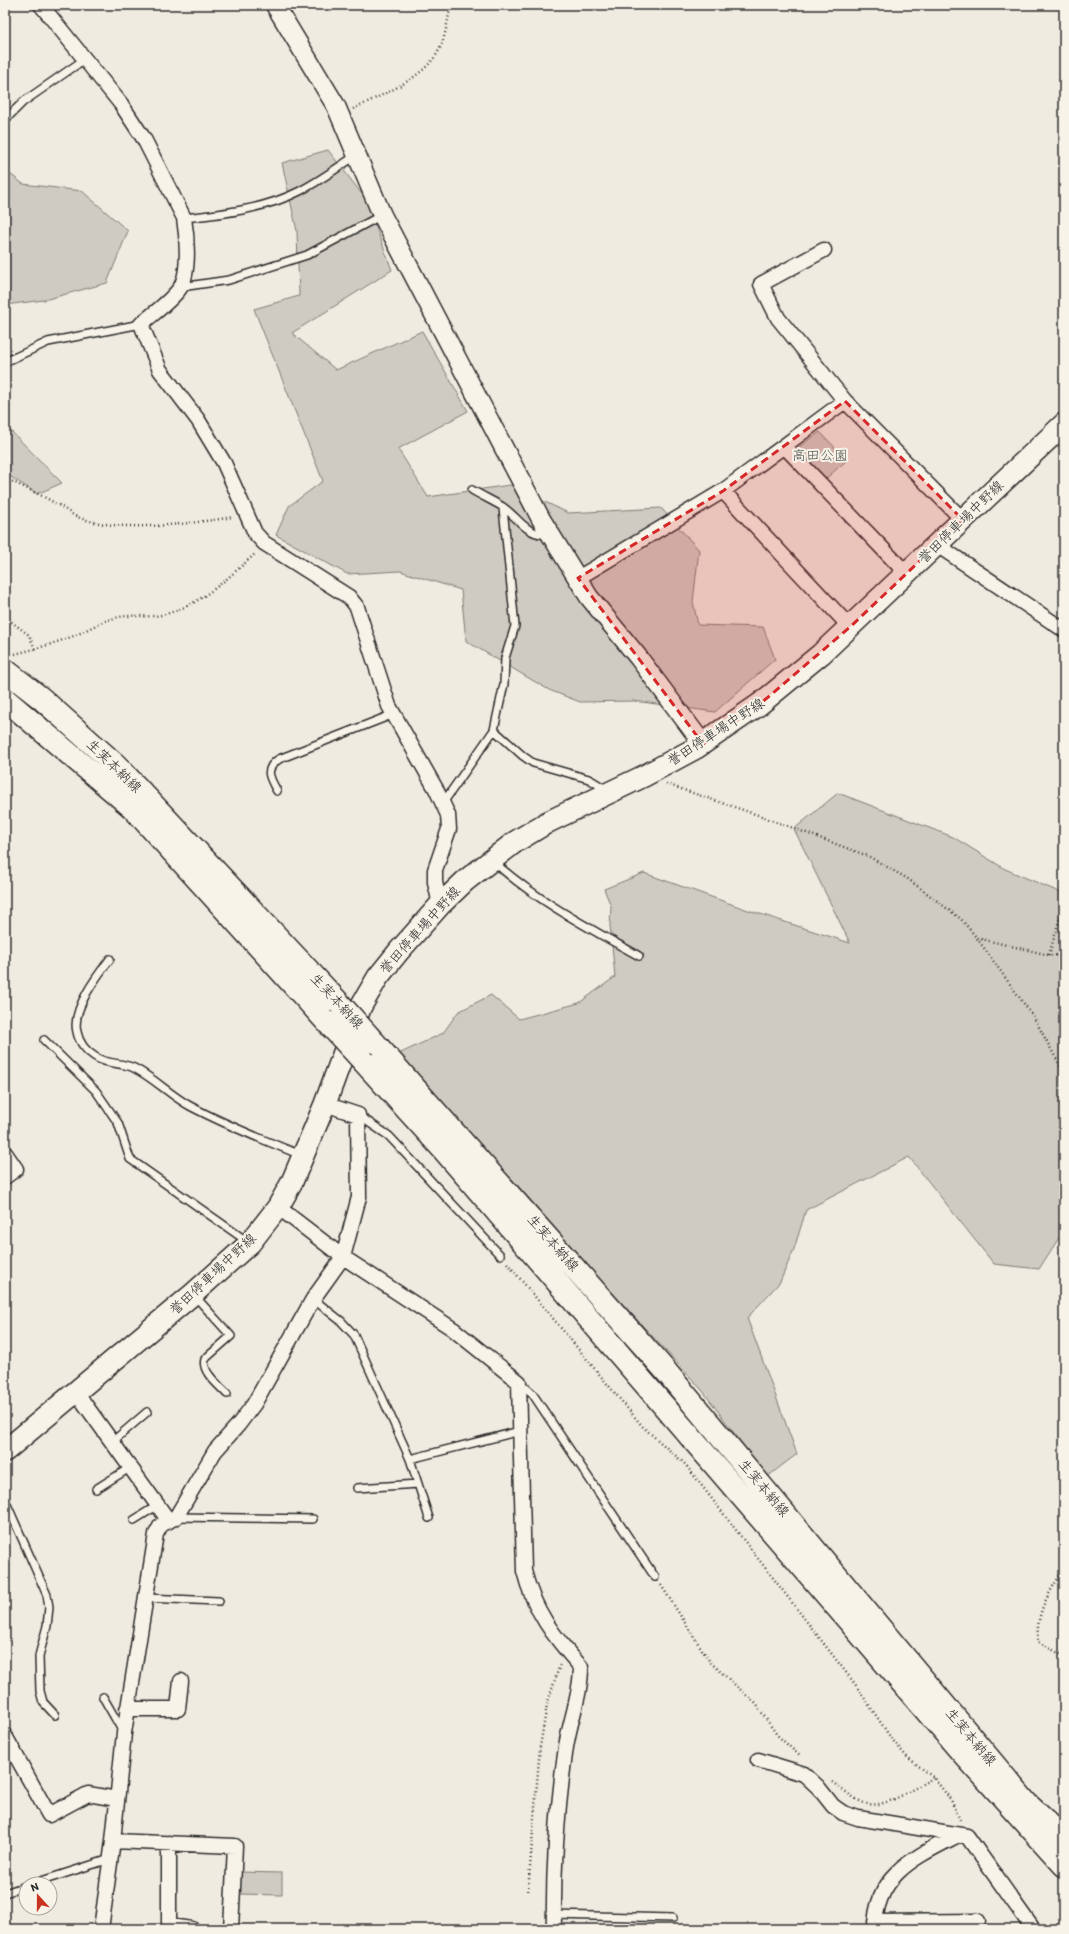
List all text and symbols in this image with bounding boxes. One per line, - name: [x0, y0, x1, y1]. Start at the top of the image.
- park label: 高田公園: [792, 447, 848, 464]
- street label: 誉田停車場中野線: [915, 477, 1007, 567]
- street label: 誉田停車場中野線: [664, 694, 768, 770]
- street label: 生実本納線: [83, 736, 145, 796]
- street label: 誉田停車場中野線: [376, 883, 464, 977]
- street label: 生実本納線: [307, 970, 367, 1032]
- street label: 生実本納線: [524, 1211, 582, 1275]
- street label: 誉田停車場中野線: [166, 1230, 260, 1318]
- street label: 生実本納線: [735, 1456, 793, 1520]
- street label: 生実本納線: [942, 1705, 1000, 1769]
- north arrow: [18, 1876, 58, 1916]
- text: N: [29, 1880, 40, 1895]

